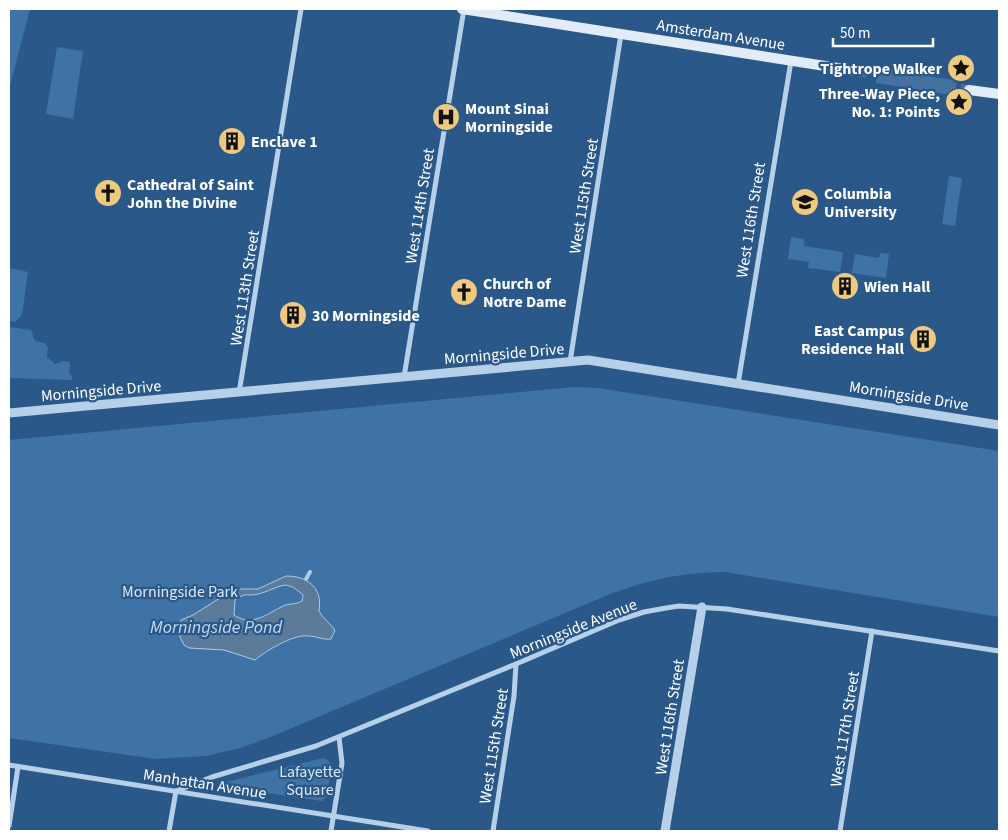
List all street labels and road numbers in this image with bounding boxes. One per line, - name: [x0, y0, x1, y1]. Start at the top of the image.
- street label: Amsterdam Avenue: [655, 14, 787, 56]
- street label: West 115th Street: [564, 136, 604, 256]
- street label: West 114th Street: [400, 146, 440, 266]
- street label: West 116th Street: [731, 160, 771, 280]
- street label: West 113th Street: [225, 228, 265, 348]
- street label: Morningside Drive: [443, 338, 565, 370]
- street label: Morningside Drive: [40, 375, 162, 407]
- street label: Morningside Drive: [848, 376, 970, 416]
- street label: Morningside Avenue: [507, 593, 640, 664]
- street label: West 116th Street: [650, 657, 690, 777]
- street label: West 117th Street: [825, 669, 865, 789]
- street label: West 115th Street: [474, 686, 514, 806]
- street label: Manhattan Avenue: [142, 763, 268, 805]

